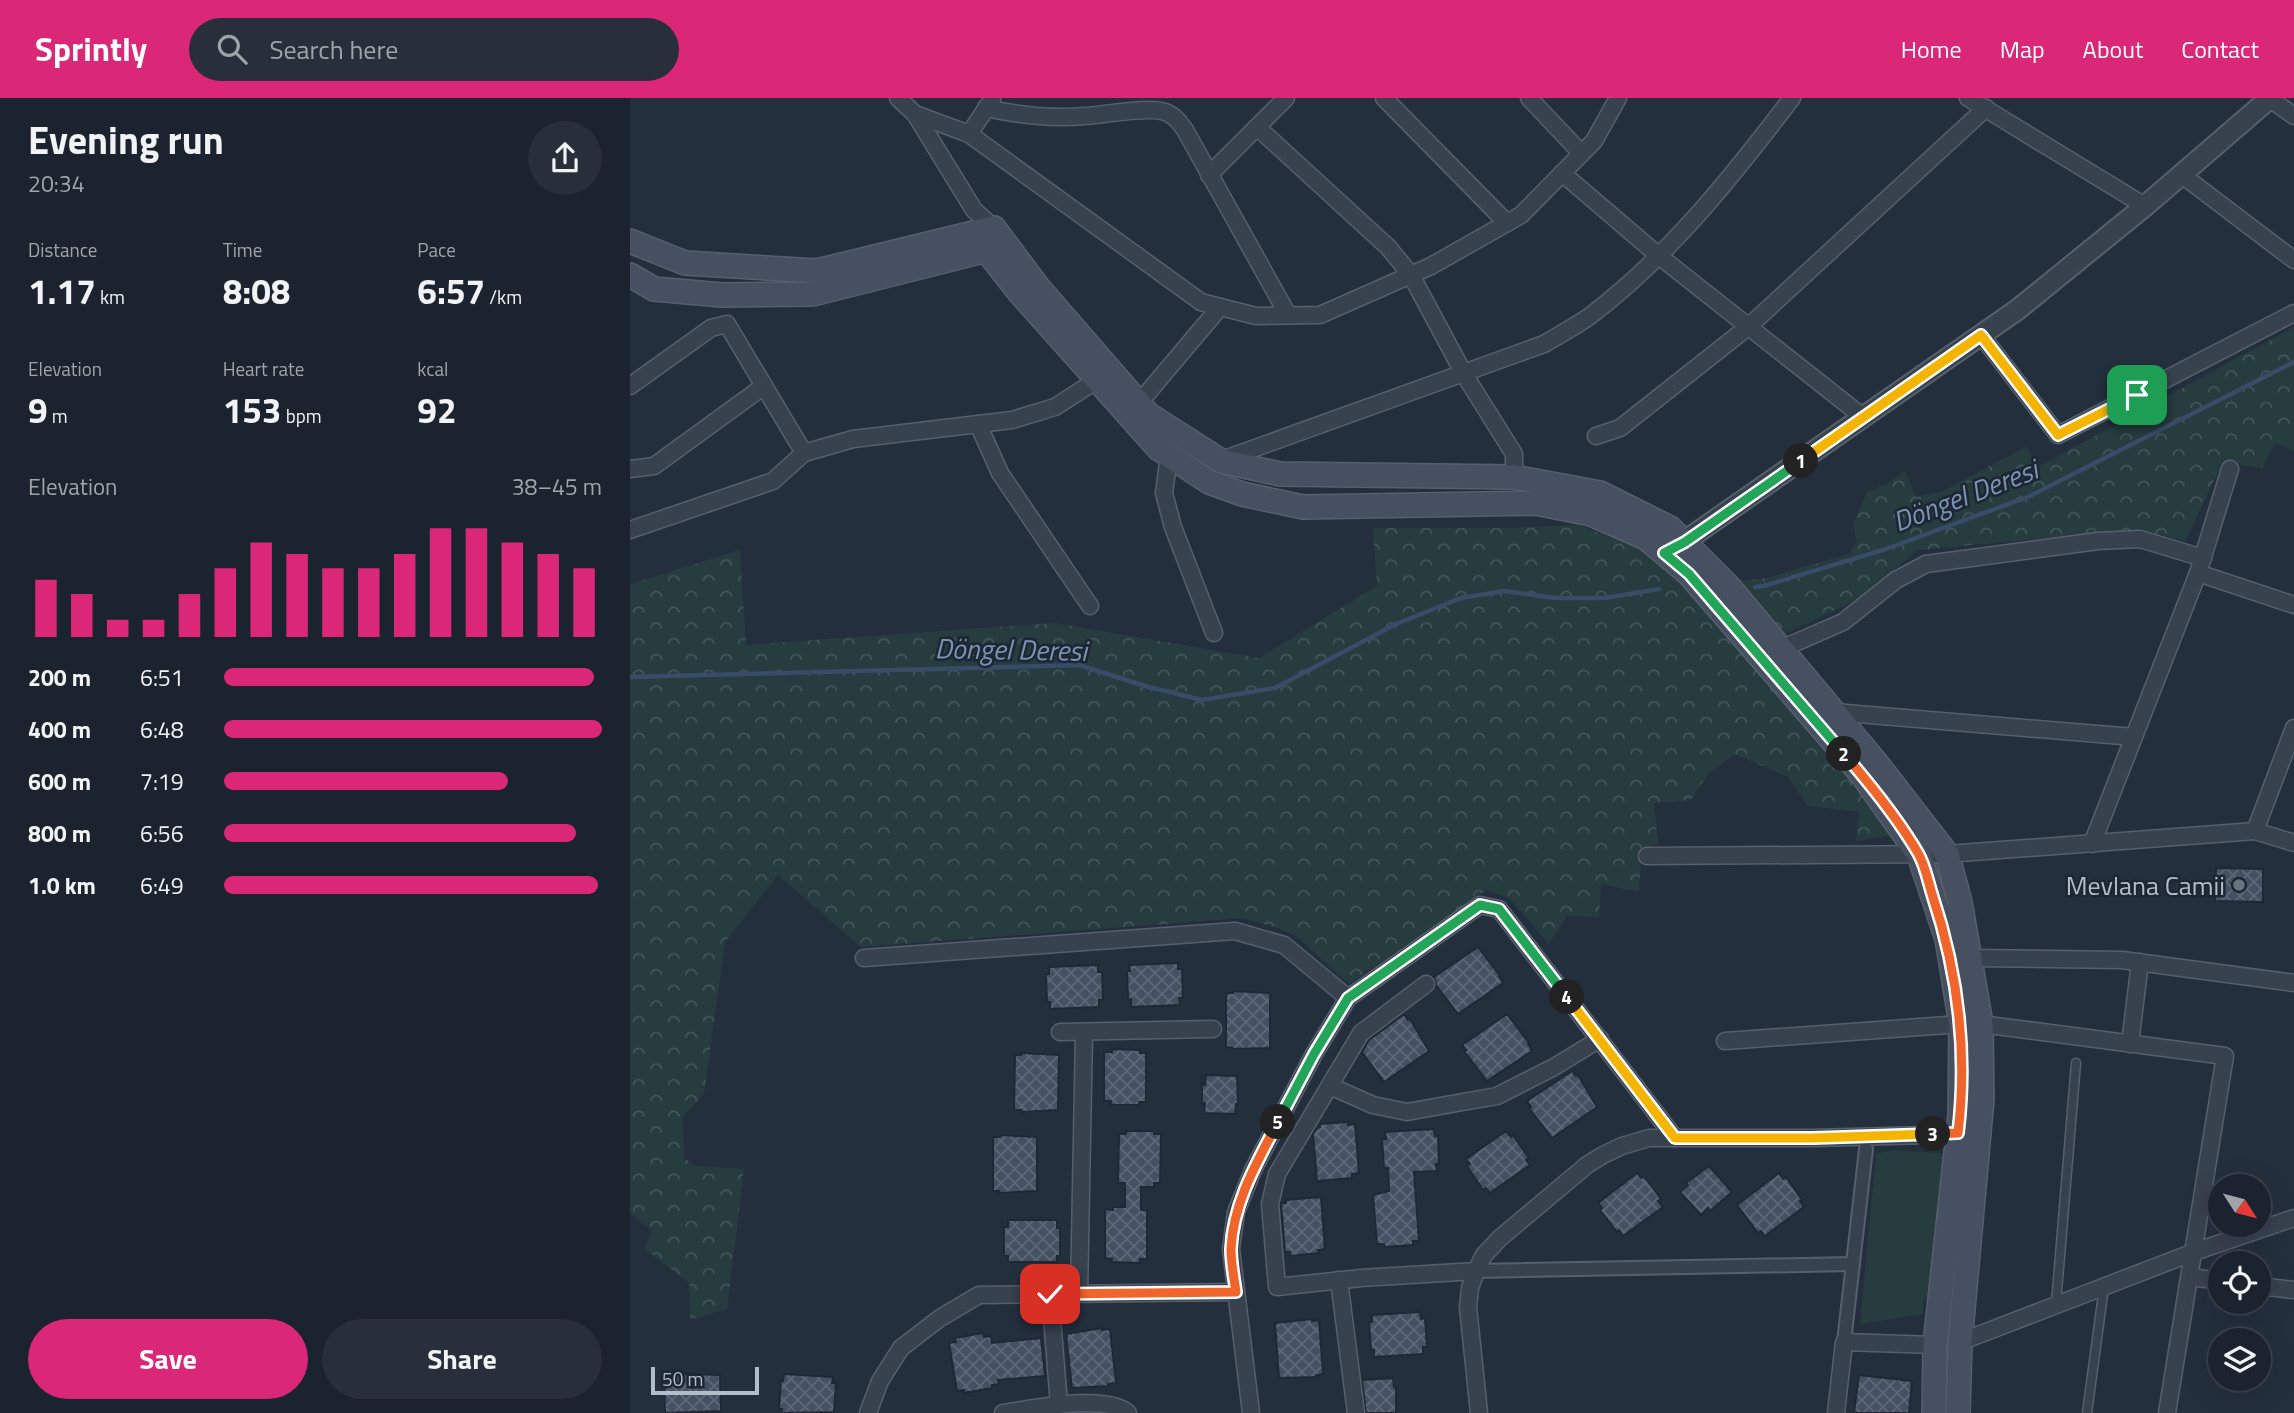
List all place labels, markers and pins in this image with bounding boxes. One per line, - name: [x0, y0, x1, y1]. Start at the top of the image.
- pin: [2107, 365, 2167, 425]
- pin: 1: [1784, 444, 1818, 478]
- pin: 2: [1826, 736, 1862, 772]
- place label: Mevlana Camii: [2066, 866, 2225, 905]
- marker: Mevlana Camii: [2231, 877, 2247, 893]
- pin: 4: [1550, 979, 1584, 1014]
- pin: 5: [1260, 1104, 1296, 1140]
- pin: 3: [1916, 1116, 1950, 1152]
- pin: [1020, 1264, 1080, 1324]

